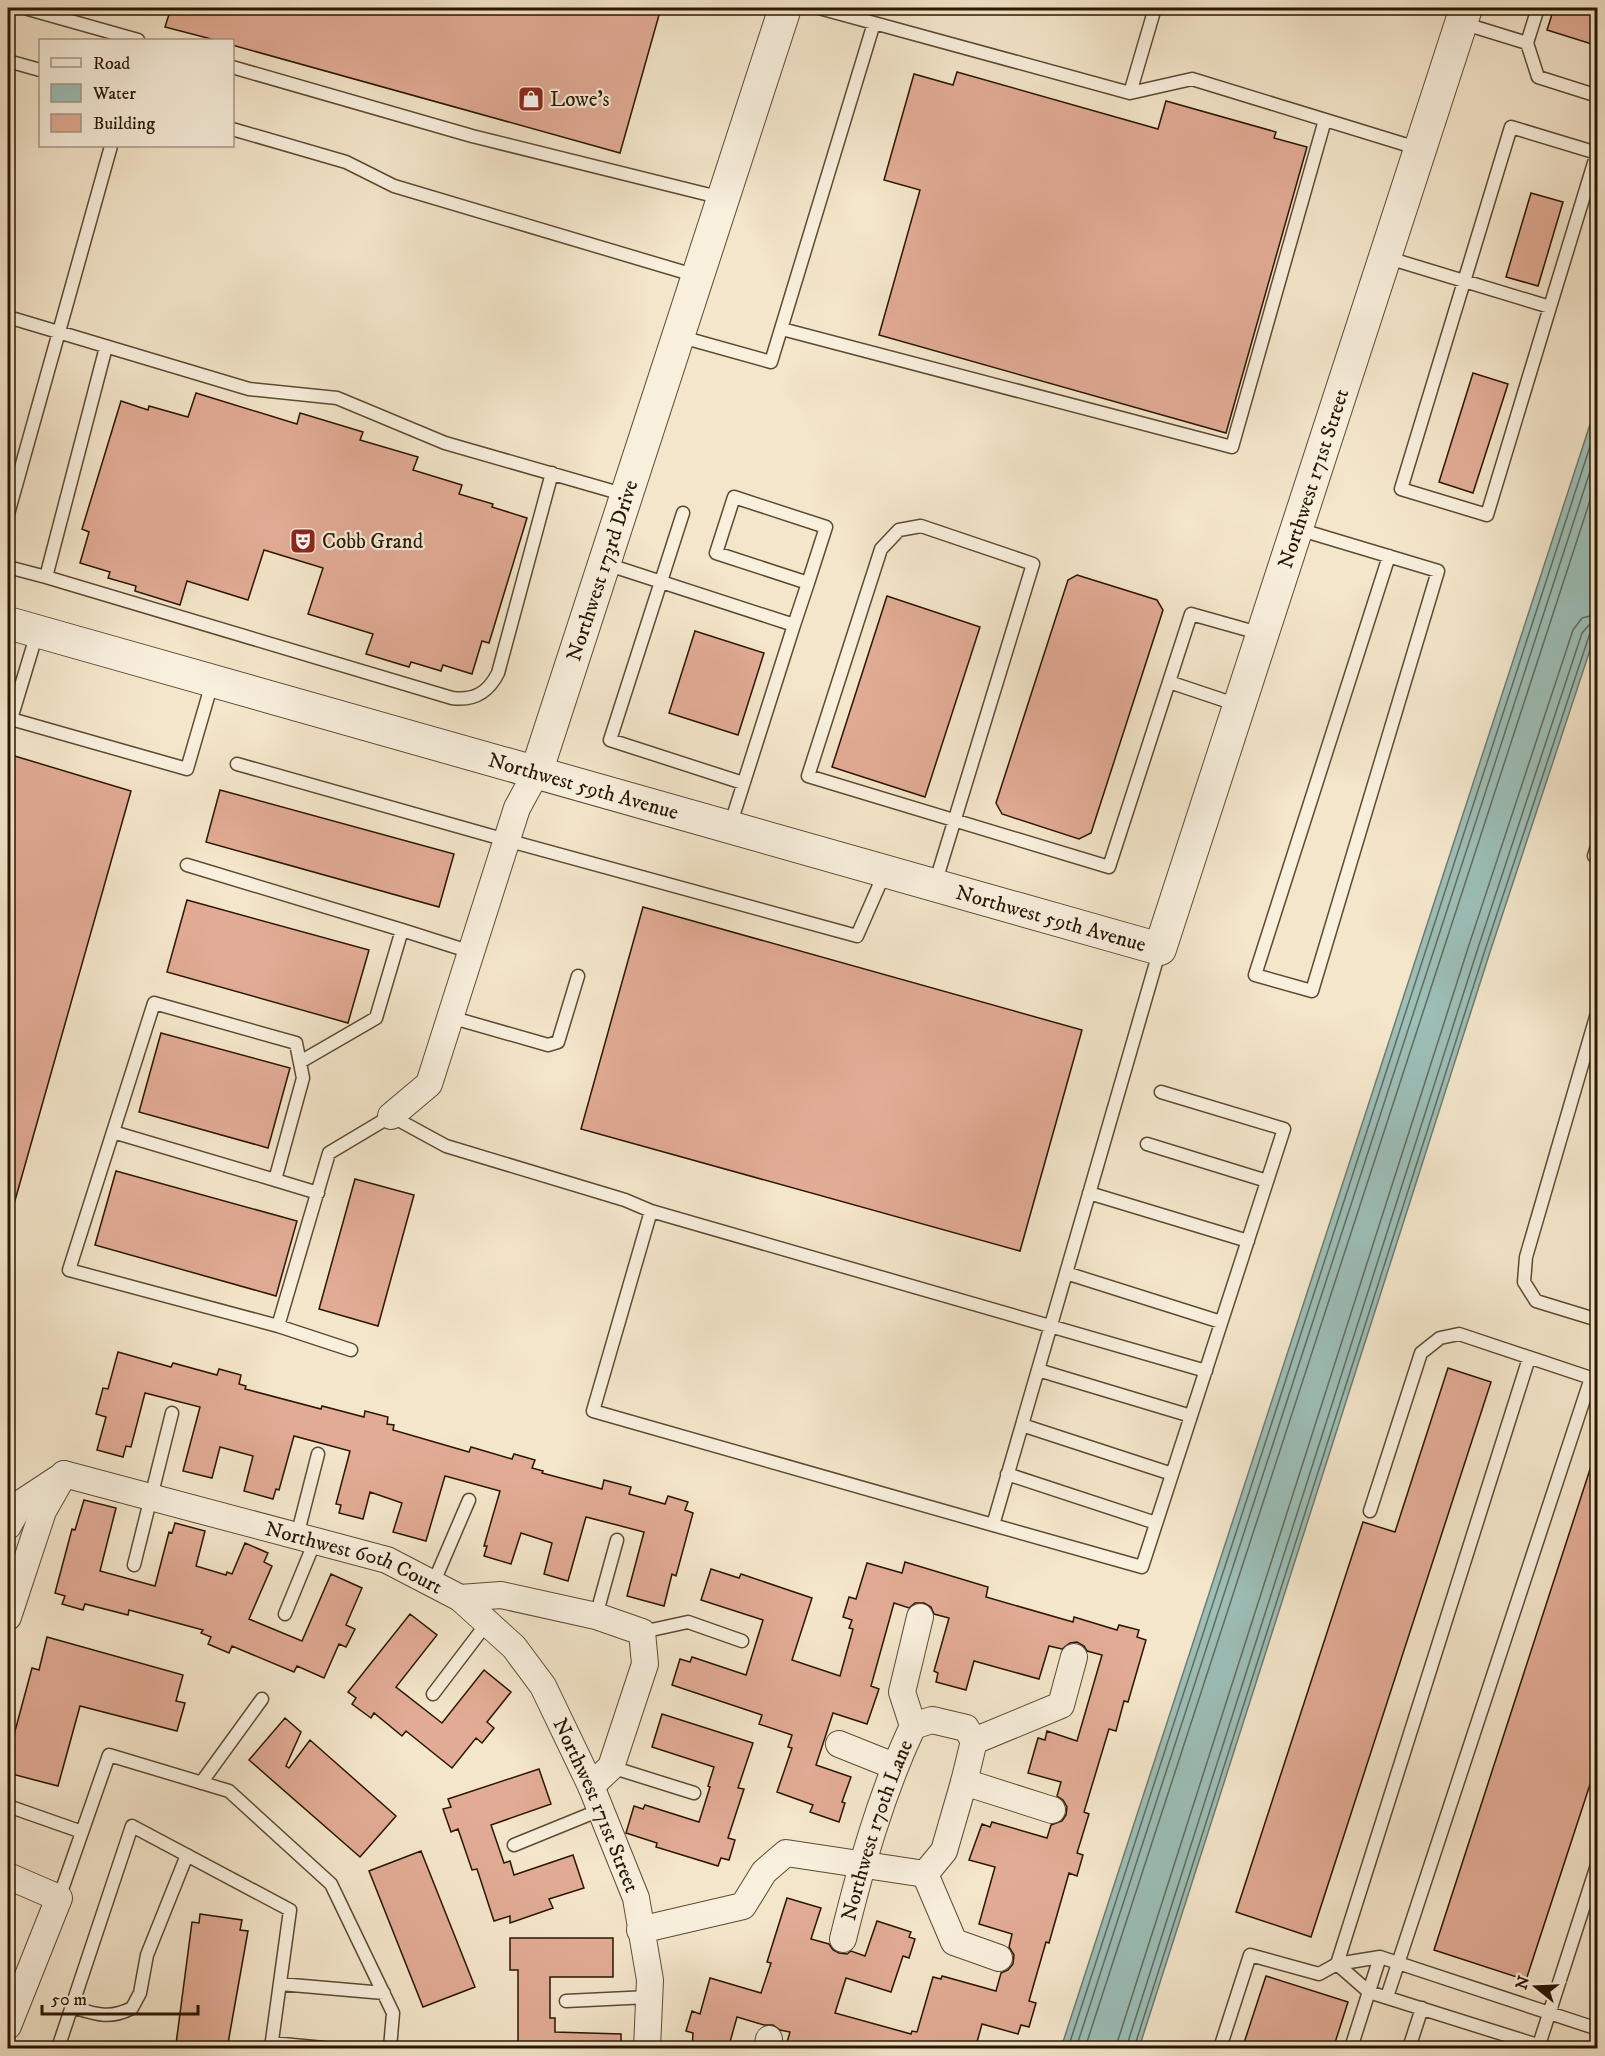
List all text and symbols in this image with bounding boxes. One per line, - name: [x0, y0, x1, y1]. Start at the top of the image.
- legend: [39, 39, 234, 147]
- text: Road: [93, 53, 130, 75]
- text: Water: [92, 83, 136, 105]
- shop icon: Lowe's: [516, 84, 546, 114]
- place label: Lowe's: [550, 87, 610, 113]
- text: Building: [93, 113, 155, 135]
- street label: Northwest 171st Street: [1273, 385, 1355, 572]
- street label: Northwest 173rd Drive: [561, 477, 645, 665]
- theatre icon: Cobb Grand: [288, 526, 318, 556]
- place label: Cobb Grand: [322, 529, 424, 555]
- street label: Northwest 59th Avenue: [485, 748, 682, 826]
- street label: Northwest 59th Avenue: [953, 880, 1149, 958]
- street label: Northwest 60th Court: [262, 1516, 447, 1601]
- street label: Northwest 171st Street: [546, 1714, 644, 1897]
- street label: Northwest 170th Lane: [836, 1736, 919, 1923]
- north arrow: [1506, 1957, 1566, 2017]
- text: N: [1511, 1973, 1534, 1992]
- scale bar: [42, 1978, 198, 2016]
- text: 50 m: [51, 1989, 87, 2011]

